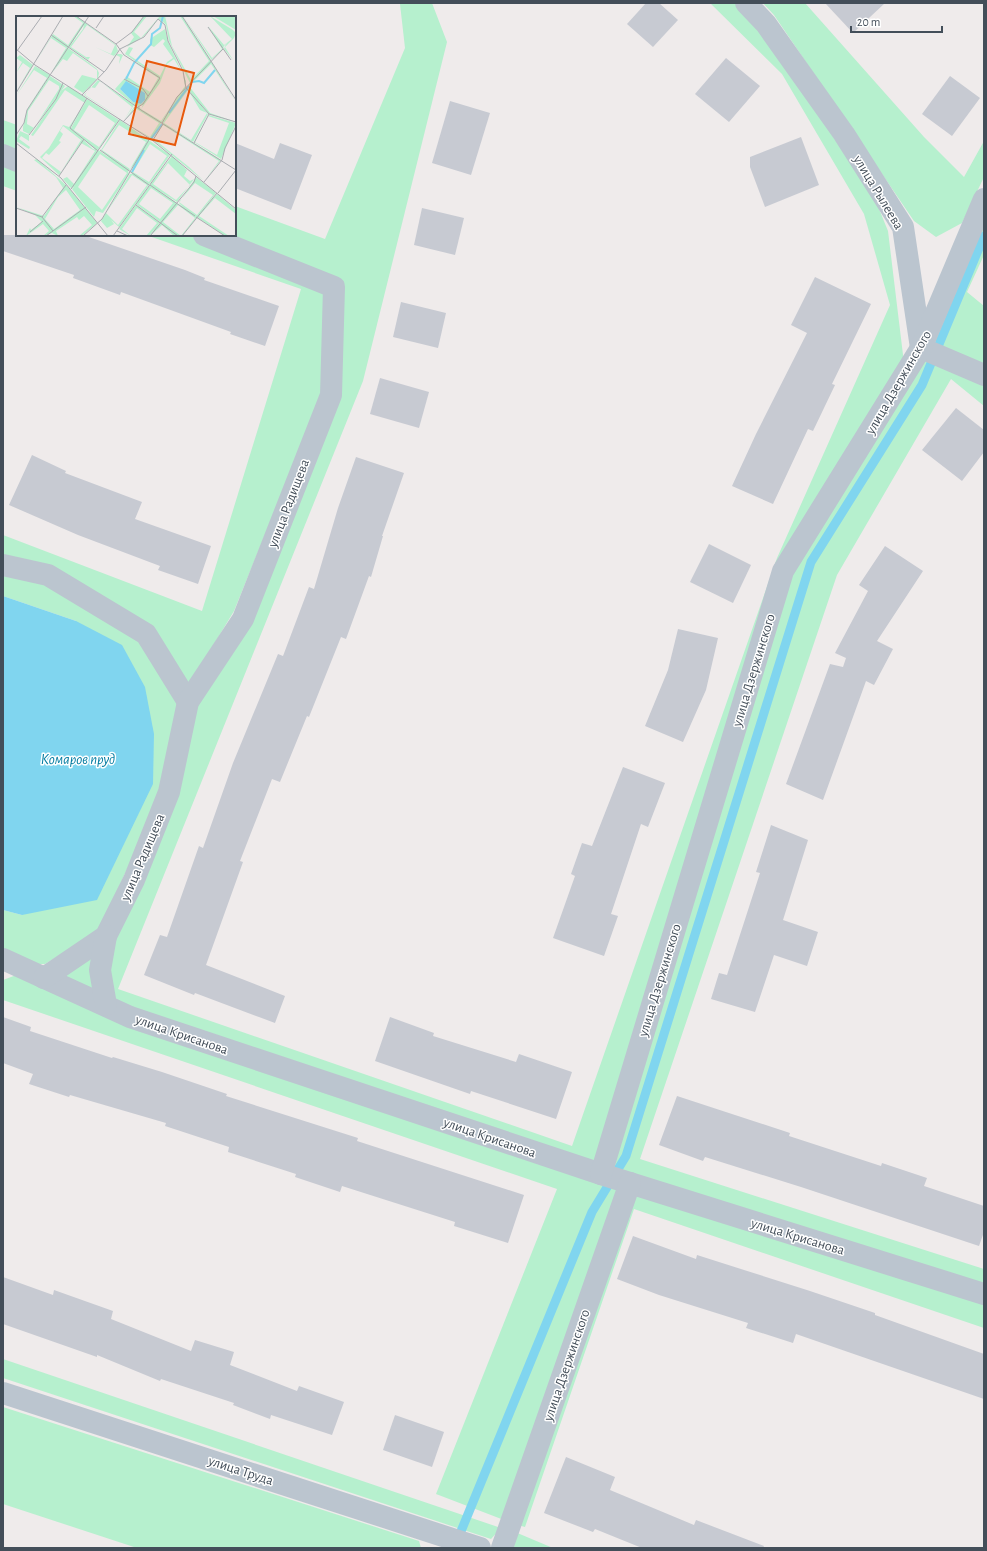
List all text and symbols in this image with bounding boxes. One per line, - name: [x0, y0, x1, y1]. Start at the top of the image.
- scale bar: [851, 8, 942, 34]
- inset map: [16, 16, 236, 236]
- text: 20 m: [857, 16, 880, 28]
- street label: улица Рылеева: [850, 152, 906, 233]
- street label: улица Дзержинского: [863, 328, 934, 438]
- street label: улица Радищева: [265, 457, 312, 550]
- street label: улица Дзержинского: [730, 612, 778, 729]
- water label: Комаров пруд: [41, 752, 115, 767]
- street label: улица Радищева: [118, 811, 168, 904]
- street label: улица Дзержинского: [636, 922, 684, 1039]
- street label: улица Крисанова: [133, 1012, 230, 1058]
- street label: улица Крисанова: [441, 1115, 538, 1161]
- street label: улица Крисанова: [748, 1216, 847, 1258]
- street label: улица Дзержинского: [541, 1307, 593, 1424]
- street label: улица Труда: [206, 1454, 275, 1488]

